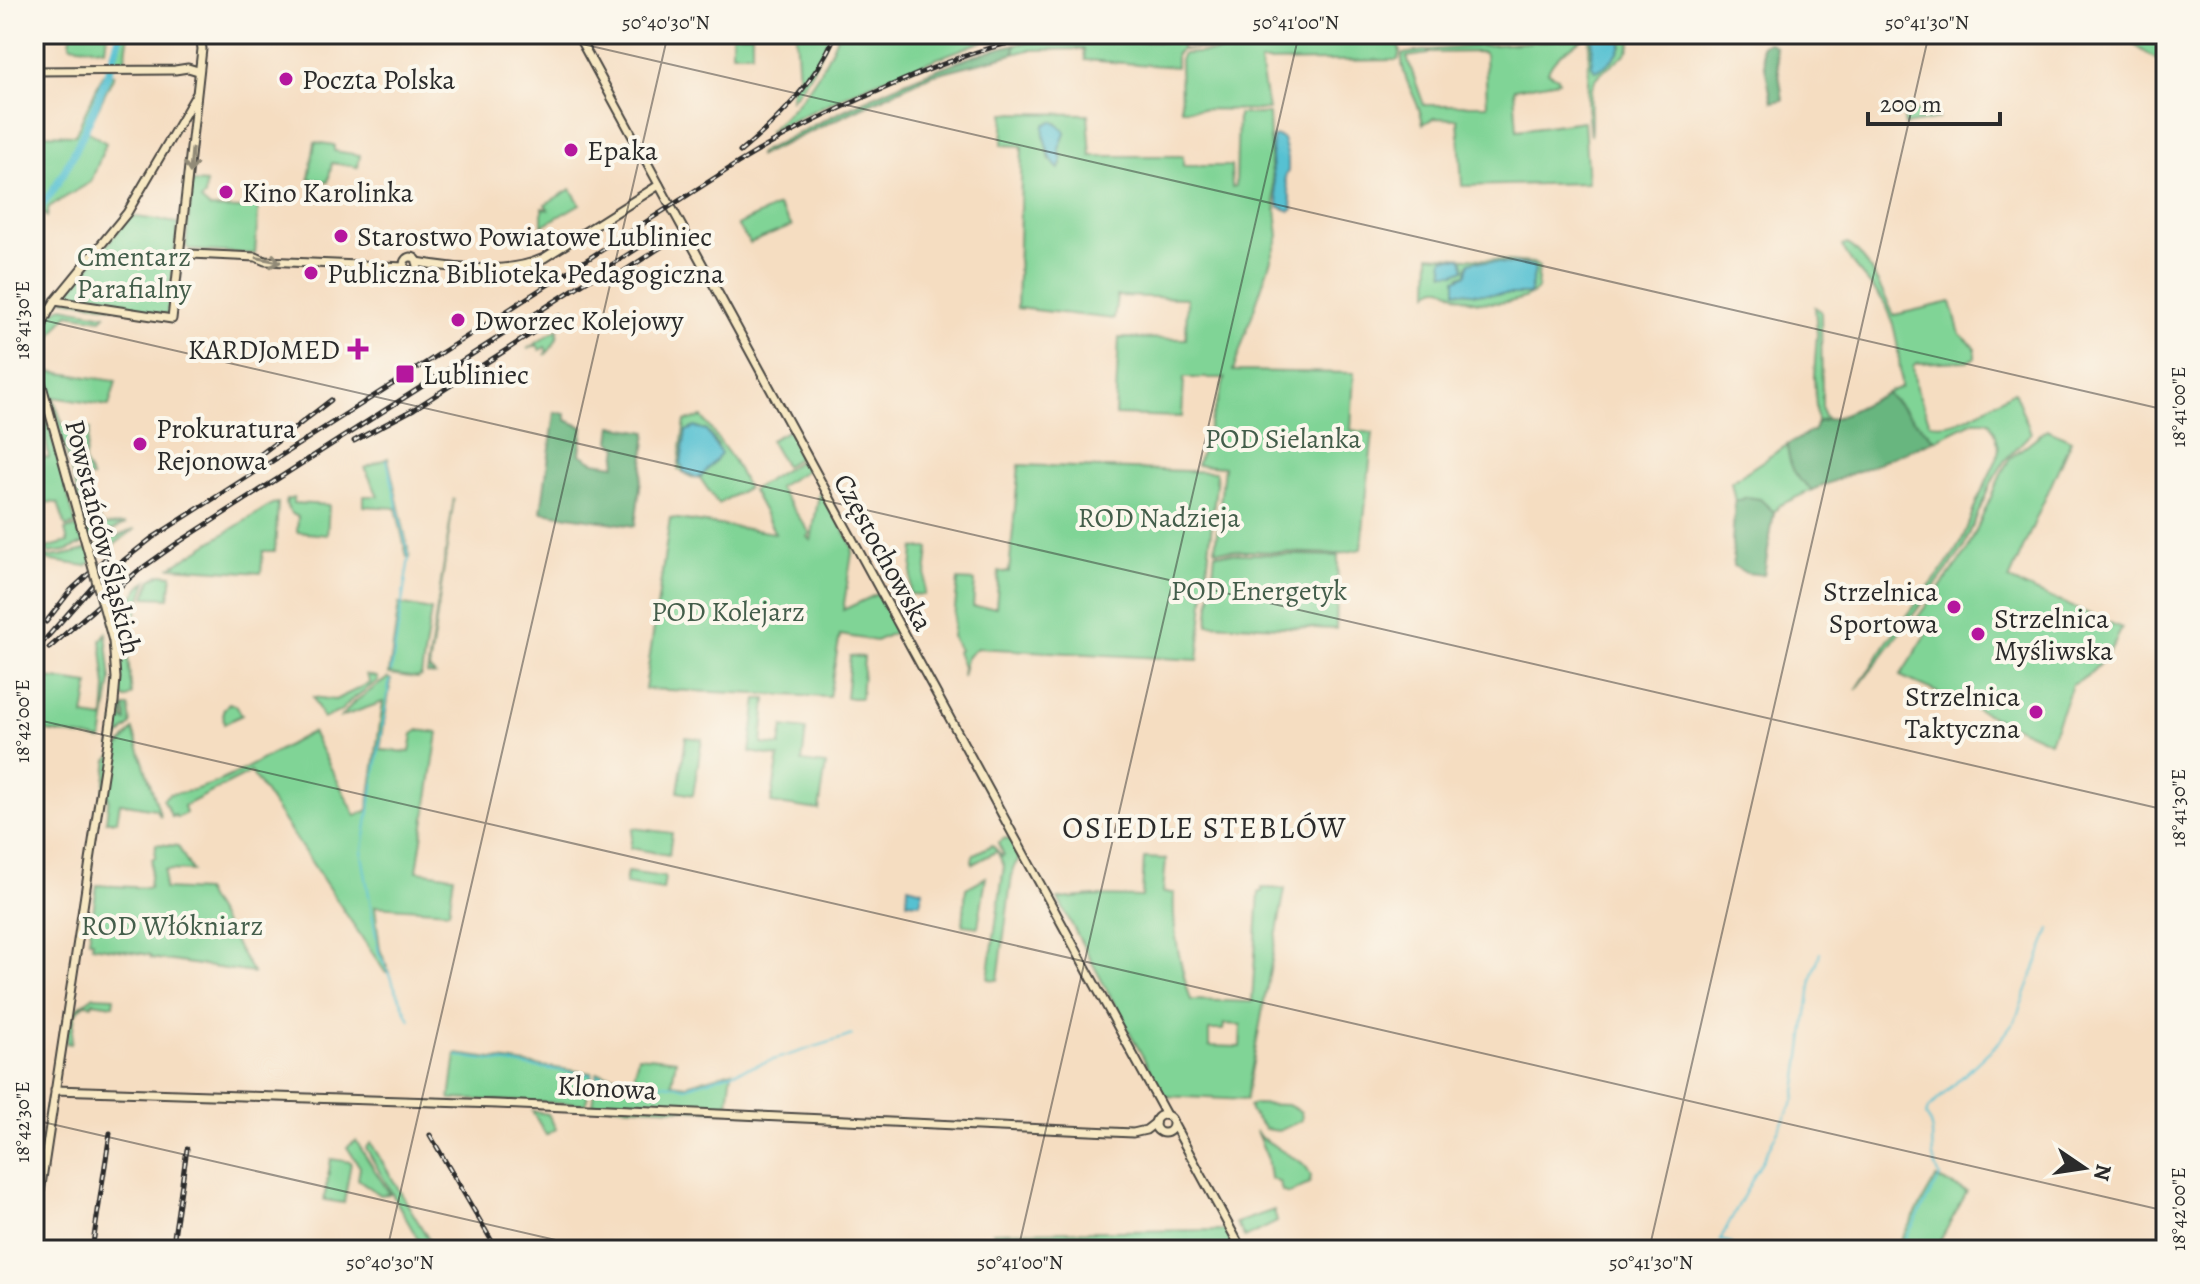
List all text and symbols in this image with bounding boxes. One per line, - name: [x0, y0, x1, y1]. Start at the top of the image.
- text: 50°40'30"N: [622, 9, 710, 36]
- text: 50°41'00"N: [1253, 9, 1339, 36]
- text: 50°41'30"N: [1885, 9, 1969, 36]
- place label: Poczta Polska: [302, 61, 455, 99]
- marker: Poczta Polska: [277, 70, 295, 88]
- scale bar: [1868, 76, 2000, 126]
- text: 200 m: [1880, 88, 1942, 120]
- place label: Epaka: [587, 132, 658, 170]
- marker: Epaka: [562, 141, 580, 159]
- one-way arrow: [183, 147, 198, 174]
- place label: Kino Karolinka: [242, 174, 414, 212]
- marker: Kino Karolinka: [217, 183, 235, 201]
- place label: Starostwo Powiatowe Lubliniec: [357, 218, 712, 256]
- marker: Starostwo Powiatowe Lubliniec: [332, 227, 350, 245]
- park label: Cmentarz Parafialny: [76, 238, 192, 308]
- one-way arrow: [255, 253, 281, 268]
- place label: Publiczna Biblioteka Pedagogiczna: [327, 255, 724, 293]
- marker: Publiczna Biblioteka Pedagogiczna: [302, 264, 320, 282]
- text: 18°41'30"E: [9, 281, 36, 359]
- place label: Dworzec Kolejowy: [474, 302, 684, 340]
- marker: Dworzec Kolejowy: [449, 311, 467, 329]
- place label: KARDJoMED: [188, 331, 340, 369]
- marker: KARDJoMED: [347, 338, 369, 360]
- place label: Lubliniec: [423, 356, 529, 394]
- marker: Lubliniec: [394, 363, 416, 385]
- text: 18°41'00"E: [2165, 366, 2192, 448]
- place label: Prokuratura Rejonowa: [156, 410, 296, 480]
- street label: Powstańców Śląskich: [55, 416, 151, 659]
- park label: POD Sielanka: [1205, 420, 1361, 458]
- marker: Prokuratura Rejonowa: [131, 435, 149, 453]
- street label: Częstochowska: [824, 467, 942, 638]
- park label: ROD Nadzieja: [1078, 499, 1240, 537]
- park label: POD Energetyk: [1171, 572, 1347, 610]
- place label: Strzelnica Sportowa: [1823, 573, 1938, 643]
- park label: POD Kolejarz: [651, 593, 805, 631]
- marker: Strzelnica Sportowa: [1945, 598, 1963, 616]
- place label: Strzelnica Myśliwska: [1994, 600, 2113, 670]
- marker: Strzelnica Myśliwska: [1969, 625, 1987, 643]
- place label: Strzelnica Taktyczna: [1905, 678, 2020, 748]
- text: 18°42'00"E: [9, 679, 36, 763]
- marker: Strzelnica Taktyczna: [2027, 703, 2045, 721]
- text: 18°41'30"E: [2165, 769, 2192, 847]
- district label: OSIEDLE STEBLÓW: [1062, 808, 1348, 848]
- park label: ROD Włókniarz: [81, 907, 263, 945]
- street label: Klonowa: [556, 1066, 658, 1110]
- text: 18°42'30"E: [9, 1081, 36, 1163]
- north arrow: [2044, 1128, 2124, 1208]
- text: N: [2086, 1161, 2119, 1183]
- text: 18°42'00"E: [2165, 1167, 2192, 1251]
- text: 50°40'30"N: [346, 1249, 434, 1276]
- text: 50°41'00"N: [977, 1249, 1063, 1276]
- text: 50°41'30"N: [1609, 1249, 1693, 1276]

